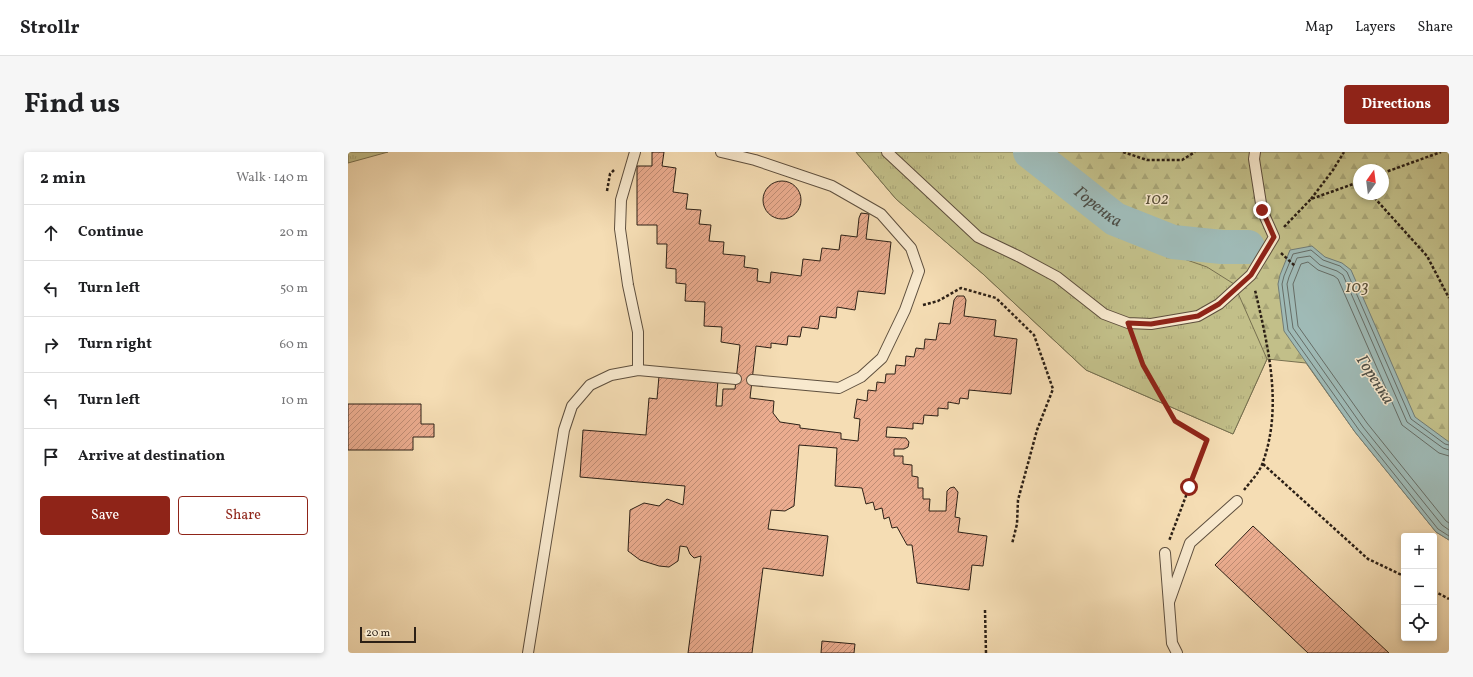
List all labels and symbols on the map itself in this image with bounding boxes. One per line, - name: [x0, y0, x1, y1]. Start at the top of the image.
- north arrow: [1353, 164, 1389, 200]
- water label: Горенка: [1069, 181, 1125, 233]
- park label: 102: [1145, 189, 1169, 211]
- route end: [1253, 201, 1271, 219]
- park label: 103: [1345, 277, 1369, 299]
- water label: Горенка: [1350, 350, 1399, 409]
- route start: [1180, 478, 1198, 496]
- scale bar: [360, 625, 416, 644]

